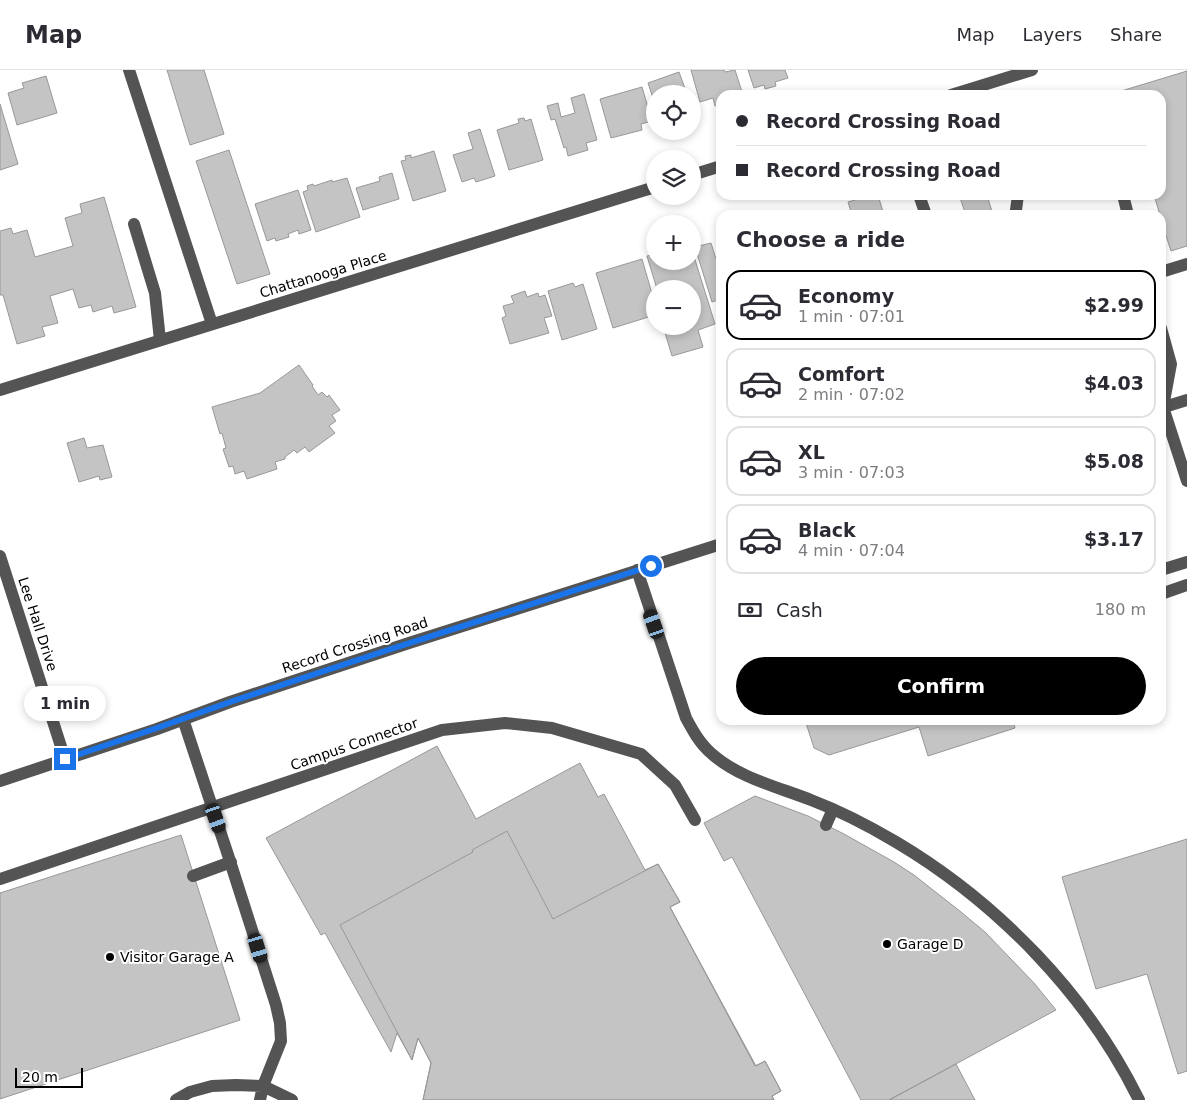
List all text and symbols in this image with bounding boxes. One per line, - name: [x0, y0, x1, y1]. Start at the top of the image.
- text: Map: [25, 21, 82, 49]
- text: Map: [956, 24, 994, 45]
- text: Layers: [1022, 24, 1082, 45]
- text: Share: [1110, 24, 1162, 45]
- map controls: [646, 85, 701, 335]
- button: locate: [646, 85, 701, 140]
- text: Record Crossing Road: [766, 110, 1001, 132]
- button: layers: [646, 150, 701, 205]
- text: Record Crossing Road: [766, 159, 1001, 181]
- button: +: [646, 215, 701, 270]
- text: Choose a ride: [736, 227, 905, 252]
- street label: Chattanooga Place: [258, 247, 388, 301]
- button: −: [646, 280, 701, 335]
- icon: car: [738, 283, 783, 328]
- text: Economy: [798, 285, 894, 307]
- text: $2.99: [1084, 294, 1144, 316]
- text: 1 min · 07:01: [798, 307, 905, 326]
- icon: car: [738, 361, 783, 406]
- text: Comfort: [798, 363, 885, 385]
- text: $4.03: [1084, 372, 1144, 394]
- text: 2 min · 07:02: [798, 385, 905, 404]
- icon: car: [738, 439, 783, 484]
- text: XL: [798, 441, 825, 463]
- text: $5.08: [1084, 450, 1144, 472]
- text: 3 min · 07:03: [798, 463, 905, 482]
- icon: car: [738, 517, 783, 562]
- text: Black: [798, 519, 856, 541]
- text: $3.17: [1084, 528, 1144, 550]
- text: 4 min · 07:04: [798, 541, 905, 560]
- route start: [640, 555, 662, 577]
- street label: Lee Hall Drive: [15, 575, 61, 673]
- icon: cash: [736, 596, 764, 624]
- text: Cash: [776, 599, 823, 621]
- text: 180 m: [1095, 600, 1146, 619]
- car: [642, 607, 665, 641]
- street label: Record Crossing Road: [280, 614, 430, 676]
- button: Confirm: [736, 657, 1146, 715]
- callout: 1 min: [24, 686, 106, 722]
- text: 1 min: [40, 694, 90, 713]
- street label: Campus Connector: [288, 715, 420, 773]
- route end: [54, 748, 76, 770]
- car: [204, 801, 227, 835]
- car: [246, 931, 269, 965]
- place label: Garage D: [897, 936, 964, 952]
- marker: Garage D: [881, 938, 893, 950]
- place label: Visitor Garage A: [120, 949, 234, 965]
- marker: Visitor Garage A: [104, 951, 116, 963]
- scale bar: [15, 1065, 82, 1088]
- text: 20 m: [22, 1069, 58, 1085]

